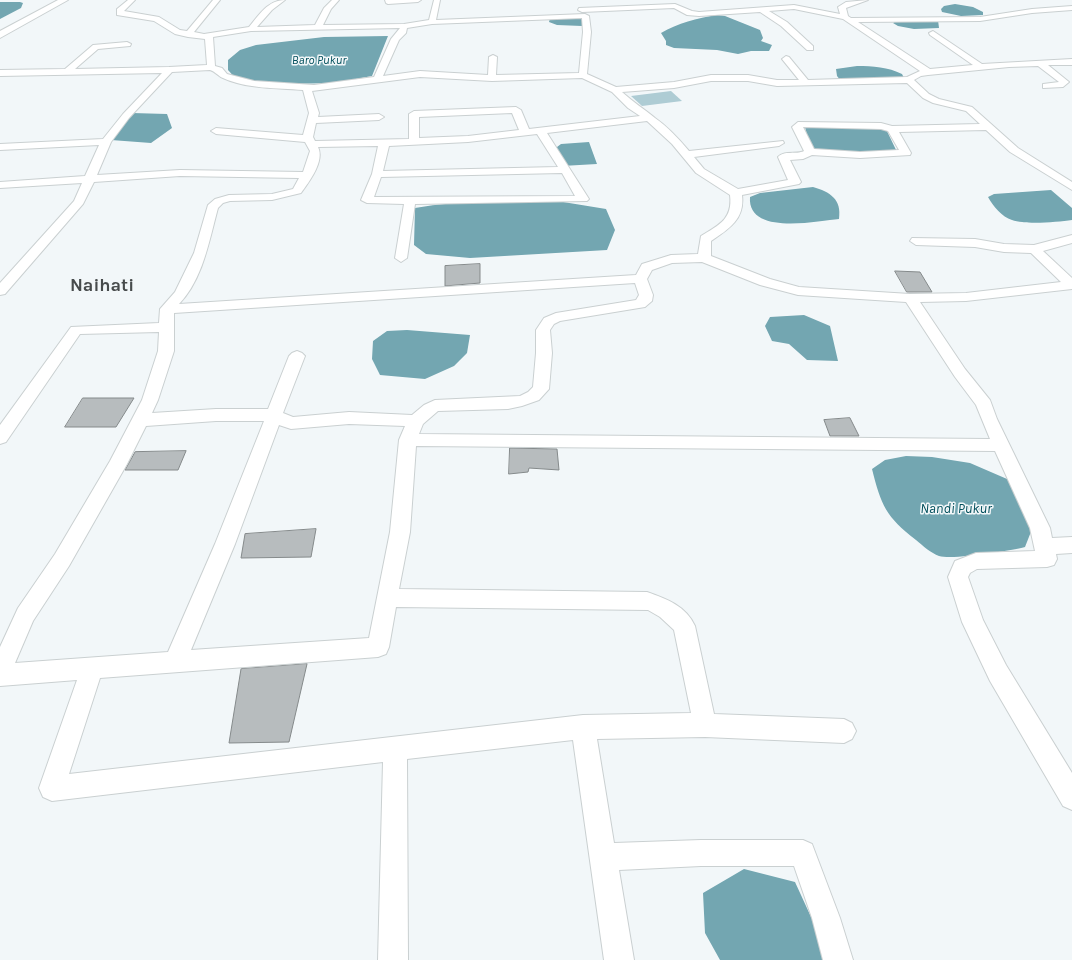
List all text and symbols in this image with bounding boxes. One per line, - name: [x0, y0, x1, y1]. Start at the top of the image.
- water label: Baro Pukur: [292, 54, 346, 68]
- district label: Naihati: [70, 275, 134, 297]
- water label: Nandi Pukur: [920, 501, 992, 517]

